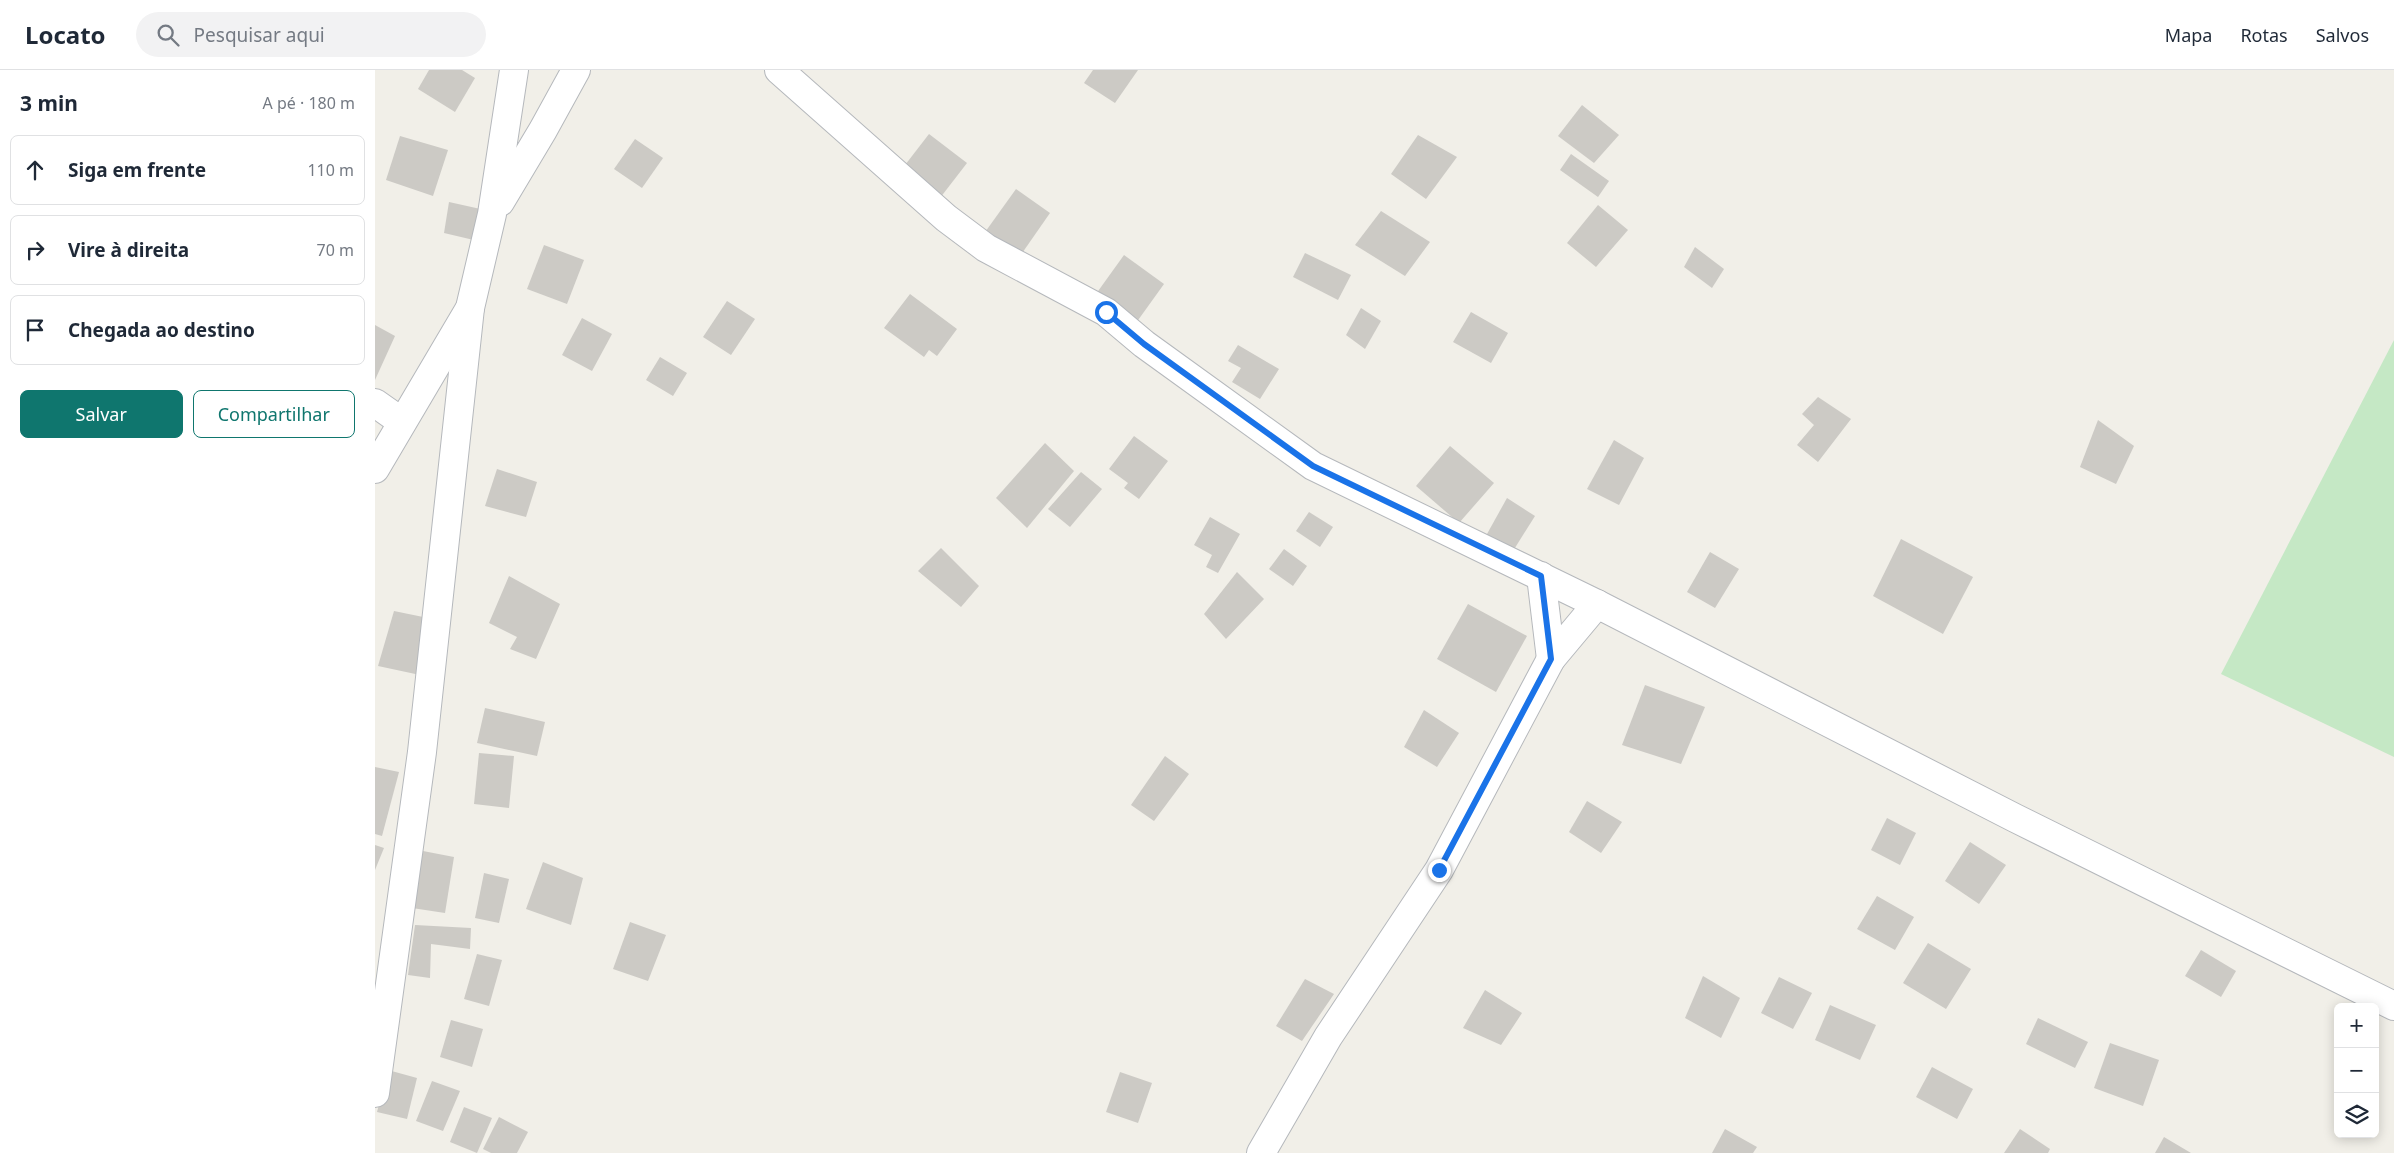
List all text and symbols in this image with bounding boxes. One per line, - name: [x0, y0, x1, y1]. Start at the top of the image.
- search box: [136, 12, 486, 57]
- text: Locato: [25, 18, 106, 51]
- icon: search: [154, 21, 182, 49]
- text: Pesquisar aqui: [194, 22, 325, 48]
- text: Mapa: [2165, 23, 2212, 47]
- text: Rotas: [2240, 23, 2288, 47]
- text: Salvos: [2316, 23, 2369, 47]
- text: 3 min: [20, 89, 78, 117]
- text: A pé · 180 m: [263, 92, 355, 114]
- icon: ahead: [21, 156, 49, 184]
- text: Siga em frente: [68, 157, 206, 183]
- text: 110 m: [307, 159, 354, 181]
- icon: right: [21, 236, 49, 264]
- text: Vire à direita: [68, 237, 189, 263]
- text: 70 m: [317, 239, 354, 261]
- route start: [1095, 301, 1118, 324]
- icon: arrive: [21, 316, 49, 344]
- text: Chegada ao destino: [68, 317, 255, 343]
- button: Salvar: [20, 390, 183, 438]
- button: Compartilhar: [193, 390, 355, 438]
- route end: [1428, 859, 1451, 882]
- map controls: [2334, 1003, 2379, 1138]
- button: +: [2334, 1003, 2379, 1048]
- button: −: [2334, 1048, 2379, 1093]
- button: layers: [2334, 1093, 2379, 1138]

